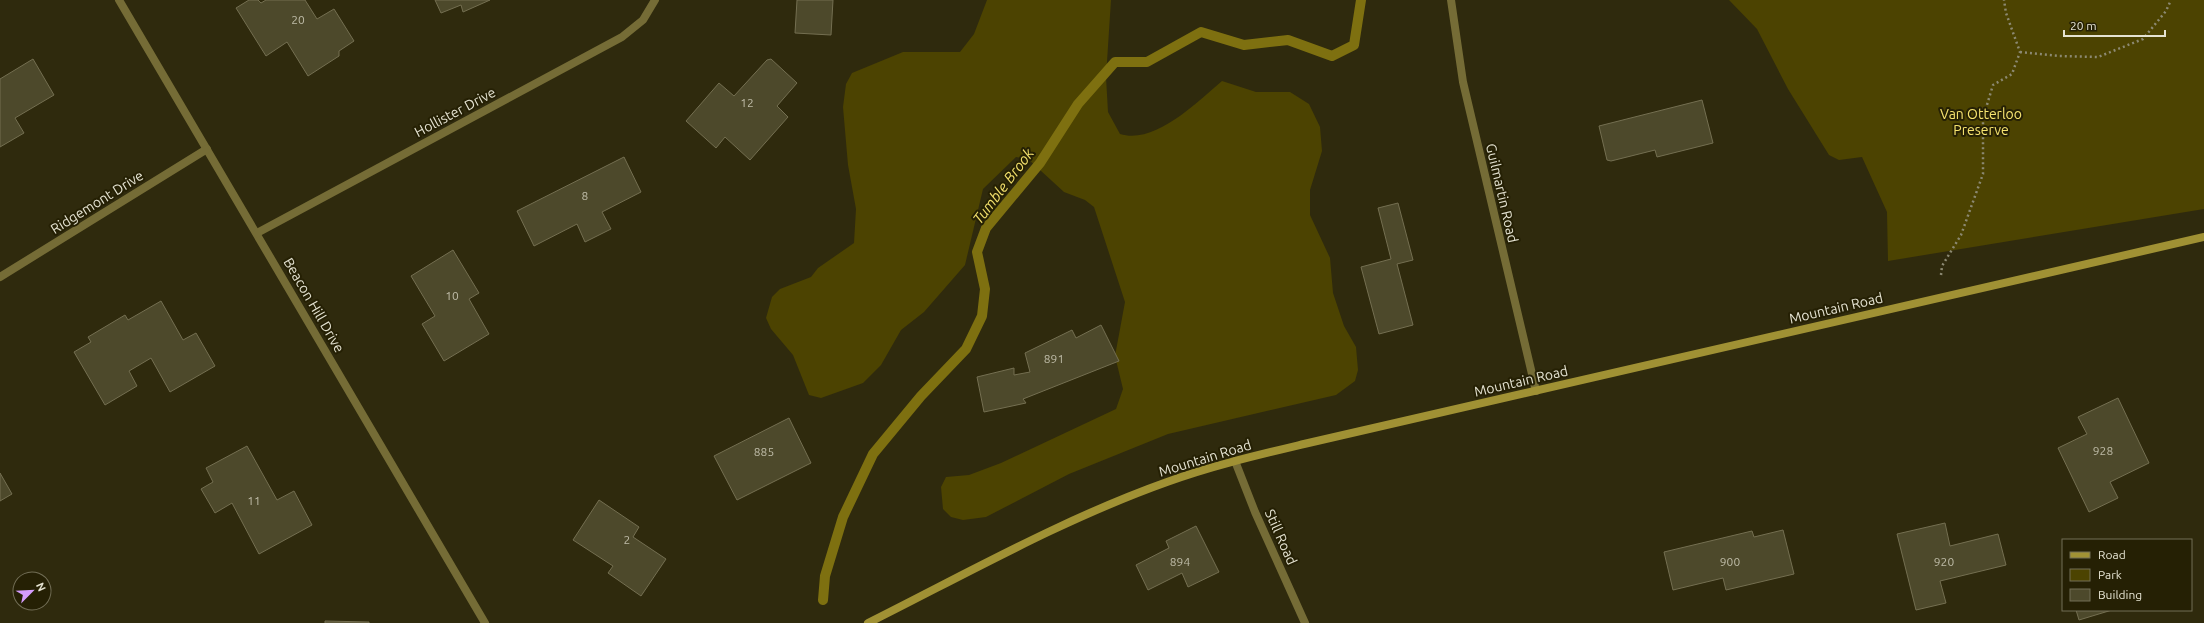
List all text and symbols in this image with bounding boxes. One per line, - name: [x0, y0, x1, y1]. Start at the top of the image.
- scale bar: [2064, 12, 2165, 38]
- house number: 20: [291, 13, 305, 26]
- text: 20 m: [2070, 19, 2097, 32]
- street label: Hollister Drive: [412, 84, 498, 140]
- house number: 12: [740, 96, 754, 109]
- park label: Van Otterloo Preserve: [1940, 106, 2022, 138]
- street label: Guilmartin Road: [1483, 142, 1521, 244]
- water label: Tumble Brook: [969, 145, 1037, 227]
- street label: Ridgemont Drive: [48, 167, 146, 237]
- house number: 8: [582, 189, 589, 202]
- street label: Beacon Hill Drive: [280, 255, 348, 355]
- house number: 10: [445, 289, 459, 302]
- street label: Mountain Road: [1787, 289, 1885, 327]
- house number: 891: [1044, 352, 1064, 365]
- street label: Mountain Road: [1472, 362, 1570, 400]
- street label: Mountain Road: [1157, 436, 1253, 480]
- house number: 928: [2093, 444, 2113, 457]
- house number: 885: [754, 445, 774, 458]
- house number: 11: [247, 494, 261, 507]
- street label: Still Road: [1262, 507, 1300, 567]
- house number: 2: [624, 533, 630, 546]
- legend: [2062, 539, 2192, 611]
- text: Road: [2098, 548, 2126, 561]
- house number: 894: [1170, 555, 1190, 568]
- house number: 900: [1720, 555, 1740, 568]
- house number: 920: [1934, 555, 1954, 568]
- text: Park: [2098, 568, 2122, 581]
- north arrow: [12, 571, 52, 611]
- text: N: [34, 581, 48, 593]
- text: Building: [2098, 588, 2142, 601]

